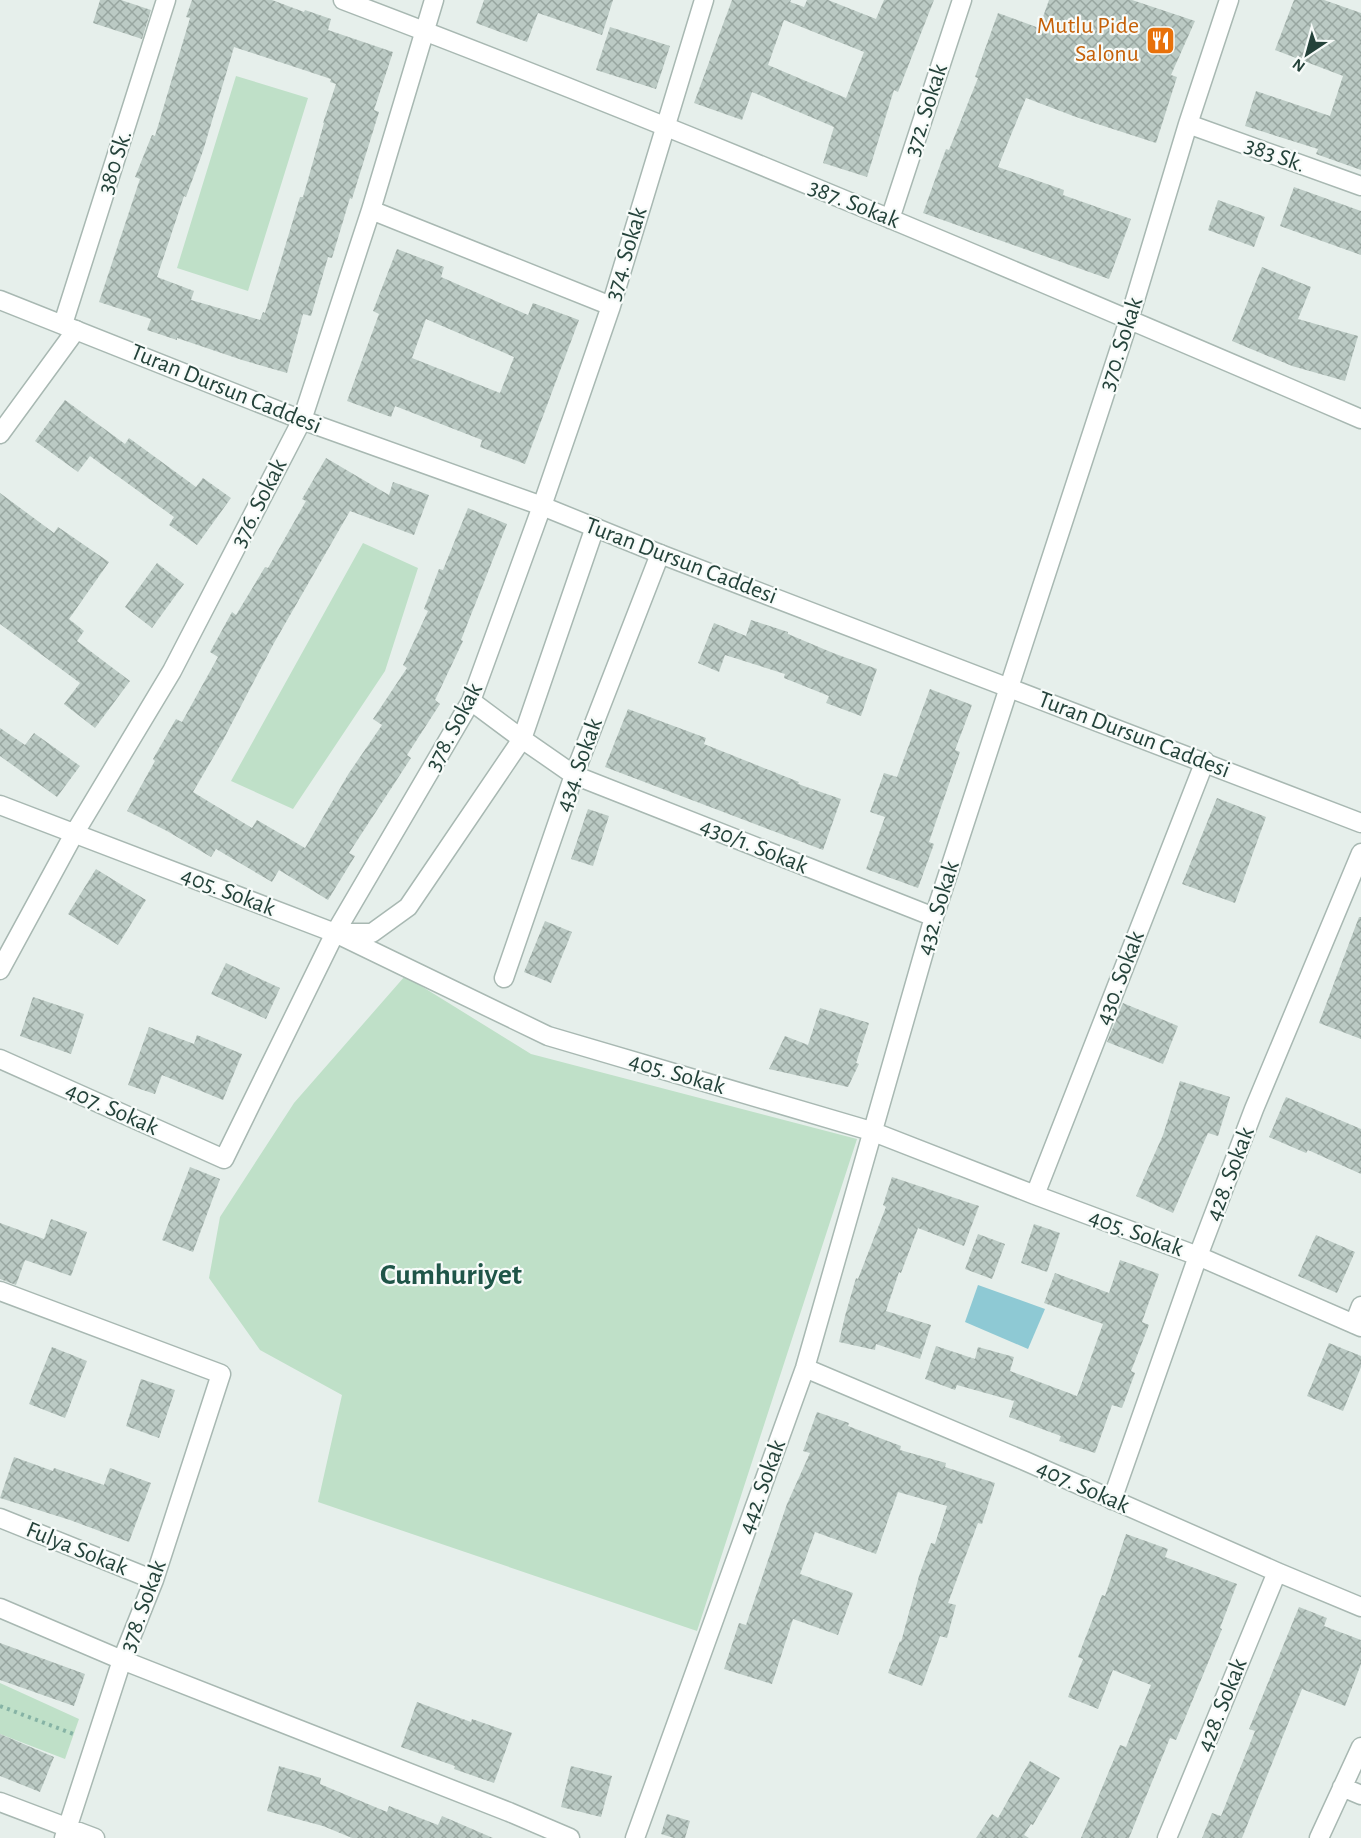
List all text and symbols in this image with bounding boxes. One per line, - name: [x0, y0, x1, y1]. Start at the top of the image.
- place label: Mutlu Pide Salonu: [1037, 14, 1139, 66]
- restaurant icon: Mutlu Pide Salonu: [1144, 24, 1176, 56]
- north arrow: [1277, 24, 1337, 84]
- text: N: [1290, 56, 1308, 75]
- street label: 372. Sokak: [900, 61, 952, 159]
- street label: 380 Sk.: [93, 127, 137, 197]
- street label: 383 Sk.: [1241, 133, 1309, 177]
- street label: 387. Sokak: [805, 175, 903, 233]
- street label: 374. Sokak: [600, 205, 652, 303]
- street label: 370. Sokak: [1095, 294, 1147, 394]
- street label: Turan Dursun Caddesi: [127, 340, 325, 438]
- street label: 376. Sokak: [227, 455, 291, 551]
- street label: Turan Dursun Caddesi: [582, 513, 780, 609]
- street label: 378. Sokak: [421, 679, 487, 775]
- street label: Turan Dursun Caddesi: [1035, 687, 1233, 783]
- street label: 434. Sokak: [551, 715, 607, 815]
- street label: 430/1. Sokak: [697, 814, 811, 878]
- street label: 432. Sokak: [912, 858, 964, 958]
- street label: 405. Sokak: [178, 863, 278, 921]
- street label: 430. Sokak: [1091, 928, 1149, 1028]
- street label: 405. Sokak: [626, 1049, 728, 1099]
- street label: 407. Sokak: [62, 1078, 162, 1140]
- street label: 428. Sokak: [1201, 1124, 1259, 1224]
- street label: 405. Sokak: [1085, 1205, 1187, 1261]
- district label: Cumhuriyet: [380, 1260, 522, 1290]
- street label: 442. Sokak: [734, 1437, 790, 1537]
- street label: 407. Sokak: [1033, 1456, 1133, 1518]
- street label: Fulya Sokak: [23, 1518, 131, 1580]
- street label: 378. Sokak: [115, 1557, 171, 1655]
- street label: 428. Sokak: [1192, 1655, 1252, 1755]

